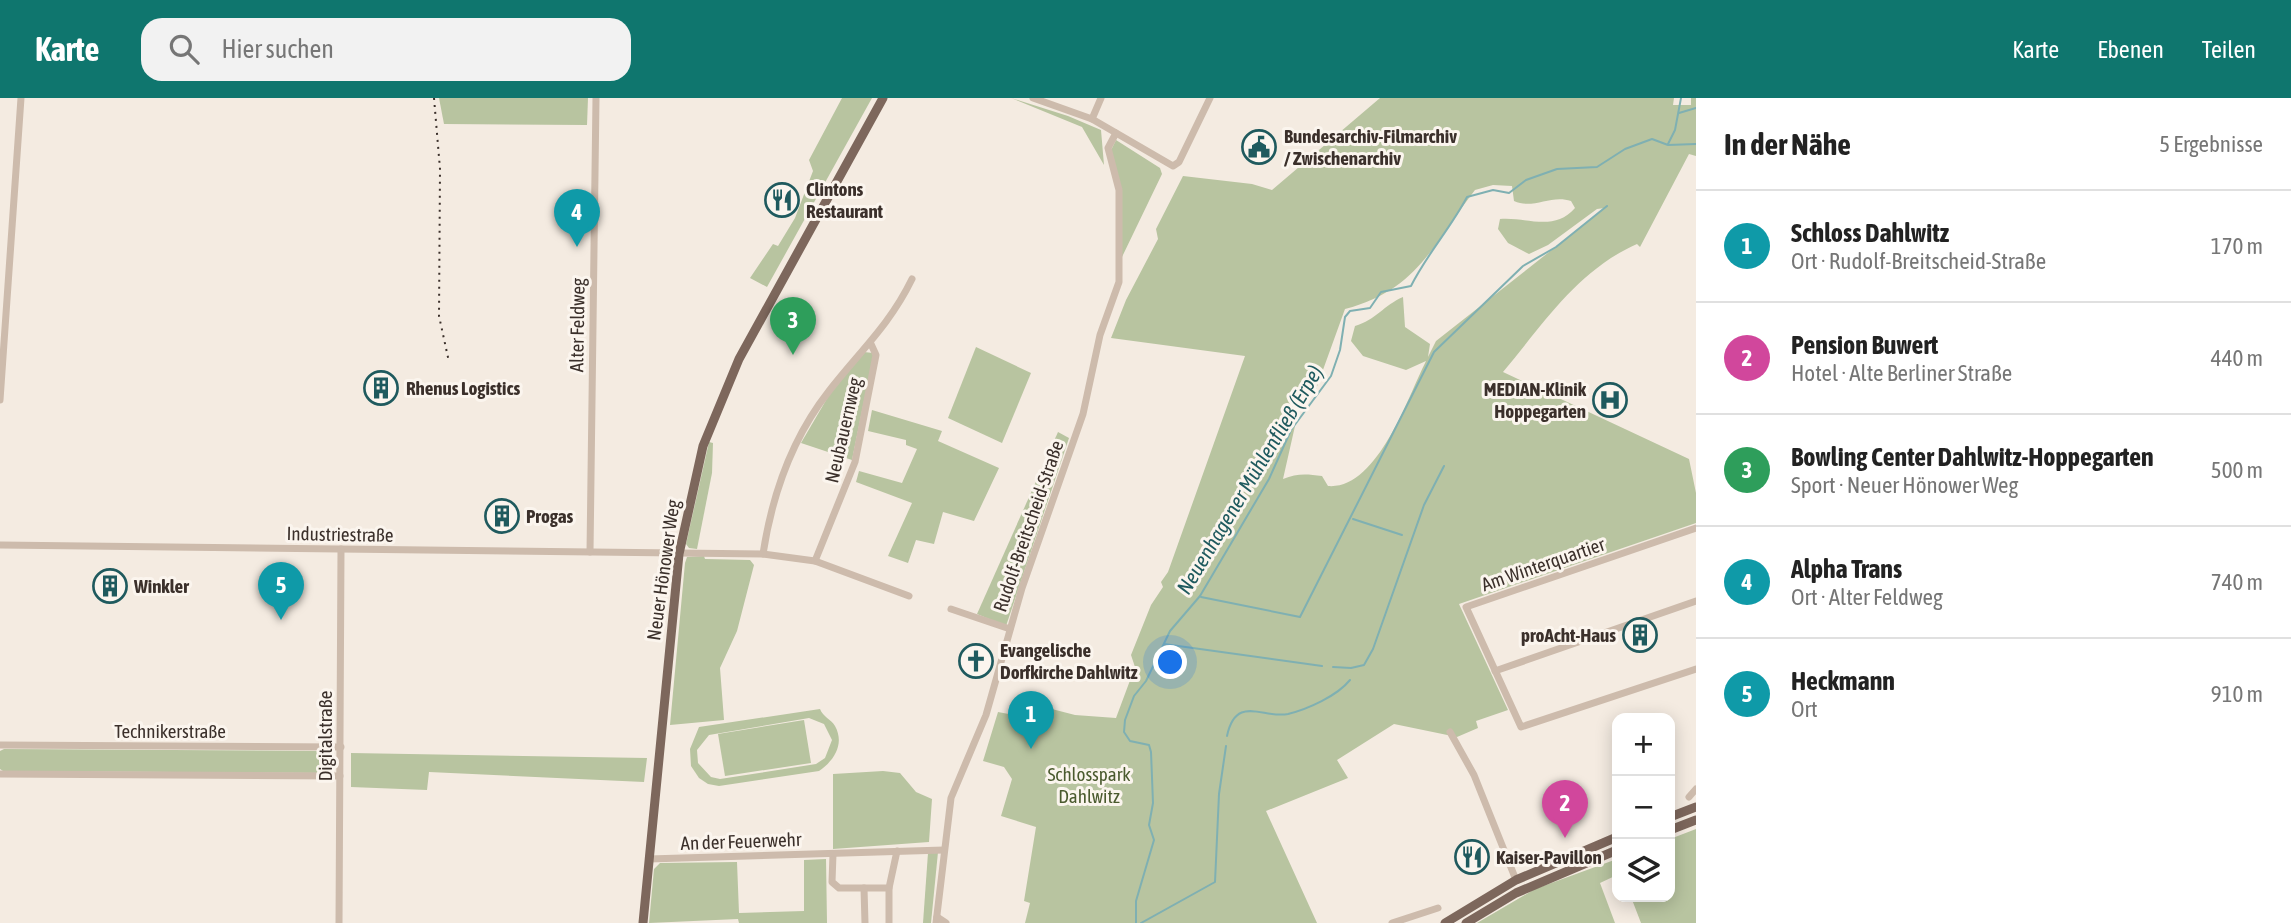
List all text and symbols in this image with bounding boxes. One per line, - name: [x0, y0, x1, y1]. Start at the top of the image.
- search box: [141, 18, 631, 81]
- text: Karte: [35, 30, 99, 68]
- icon: search: [165, 30, 203, 68]
- text: Hier suchen: [221, 34, 334, 64]
- text: Karte: [2012, 36, 2059, 63]
- text: Ebenen: [2097, 36, 2164, 63]
- text: Teilen: [2202, 36, 2256, 63]
- place label: Bundesarchiv-Filmarchiv / Zwischenarchiv: [1284, 125, 1457, 169]
- text: In der Nähe: [1724, 127, 1851, 161]
- public building icon: Bundesarchiv-Filmarchiv / Zwischenarchiv: [1240, 128, 1278, 166]
- text: 5 Ergebnisse: [2159, 131, 2263, 157]
- place label: Clintons Restaurant: [806, 178, 884, 222]
- restaurant icon: Clintons Restaurant: [763, 181, 801, 219]
- pin: 4: [554, 189, 600, 247]
- text: Schloss Dahlwitz: [1791, 218, 1949, 248]
- text: 1: [1742, 233, 1752, 259]
- text: 170 m: [2211, 233, 2263, 259]
- text: Ort · Rudolf-Breitscheid-Straße: [1791, 248, 2046, 274]
- street label: Alter Feldweg: [565, 277, 589, 372]
- pin: 3: [770, 297, 816, 355]
- text: Pension Buwert: [1791, 330, 1938, 360]
- text: 2: [1742, 345, 1752, 371]
- text: 440 m: [2211, 345, 2263, 371]
- text: Hotel · Alte Berliner Straße: [1791, 360, 2012, 386]
- water label: Neuenhagener Mühlenfließ (Erpe): [1171, 361, 1327, 598]
- building icon: Rhenus Logistics: [362, 369, 400, 407]
- street label: Neubauernweg: [820, 374, 866, 485]
- place label: Rhenus Logistics: [406, 377, 520, 399]
- place label: MEDIAN-Klinik Hoppegarten: [1484, 378, 1587, 422]
- hospital icon: MEDIAN-Klinik Hoppegarten: [1591, 381, 1629, 419]
- street label: Rudolf-Breitscheid-Straße: [988, 438, 1068, 614]
- text: Bowling Center Dahlwitz-Hoppegarten: [1791, 442, 2154, 472]
- text: 3: [1742, 457, 1752, 483]
- text: 500 m: [2211, 457, 2263, 483]
- text: Sport · Neuer Hönower Weg: [1791, 472, 2018, 498]
- building icon: Progas: [483, 497, 521, 535]
- street label: Neuer Hönower Weg: [642, 497, 684, 642]
- place label: Progas: [526, 505, 573, 527]
- street label: Industriestraße: [286, 522, 394, 546]
- street label: Am Winterquartier: [1478, 532, 1608, 595]
- text: Alpha Trans: [1791, 554, 1902, 584]
- pin: 5: [258, 562, 304, 620]
- building icon: Winkler: [91, 567, 129, 605]
- text: 4: [1742, 569, 1752, 595]
- text: 740 m: [2211, 569, 2263, 595]
- place label: Winkler: [133, 575, 189, 597]
- text: Ort · Alter Feldweg: [1791, 584, 1943, 610]
- building icon: proAcht-Haus: [1621, 616, 1659, 654]
- place label: proAcht-Haus: [1521, 624, 1616, 646]
- place label: Evangelische Dorfkirche Dahlwitz: [1000, 639, 1138, 683]
- church icon: Evangelische Dorfkirche Dahlwitz: [957, 642, 995, 680]
- your location: [1153, 645, 1187, 679]
- text: Heckmann: [1791, 666, 1895, 696]
- text: 5: [1742, 681, 1752, 707]
- text: 910 m: [2211, 681, 2263, 707]
- street label: Digitalstraße: [314, 691, 336, 781]
- pin: 1: [1008, 691, 1054, 749]
- text: Ort: [1791, 696, 1818, 722]
- map controls: [1612, 713, 1675, 902]
- button: +: [1612, 713, 1675, 776]
- street label: Technikerstraße: [114, 720, 226, 742]
- park label: Schlosspark Dahlwitz: [1047, 763, 1131, 807]
- button: −: [1612, 776, 1675, 839]
- pin: 2: [1542, 780, 1588, 838]
- street label: An der Feuerwehr: [680, 828, 802, 854]
- restaurant icon: Kaiser-Pavillon: [1453, 838, 1491, 876]
- button: layers: [1612, 839, 1675, 902]
- place label: Kaiser-Pavillon: [1496, 846, 1602, 868]

